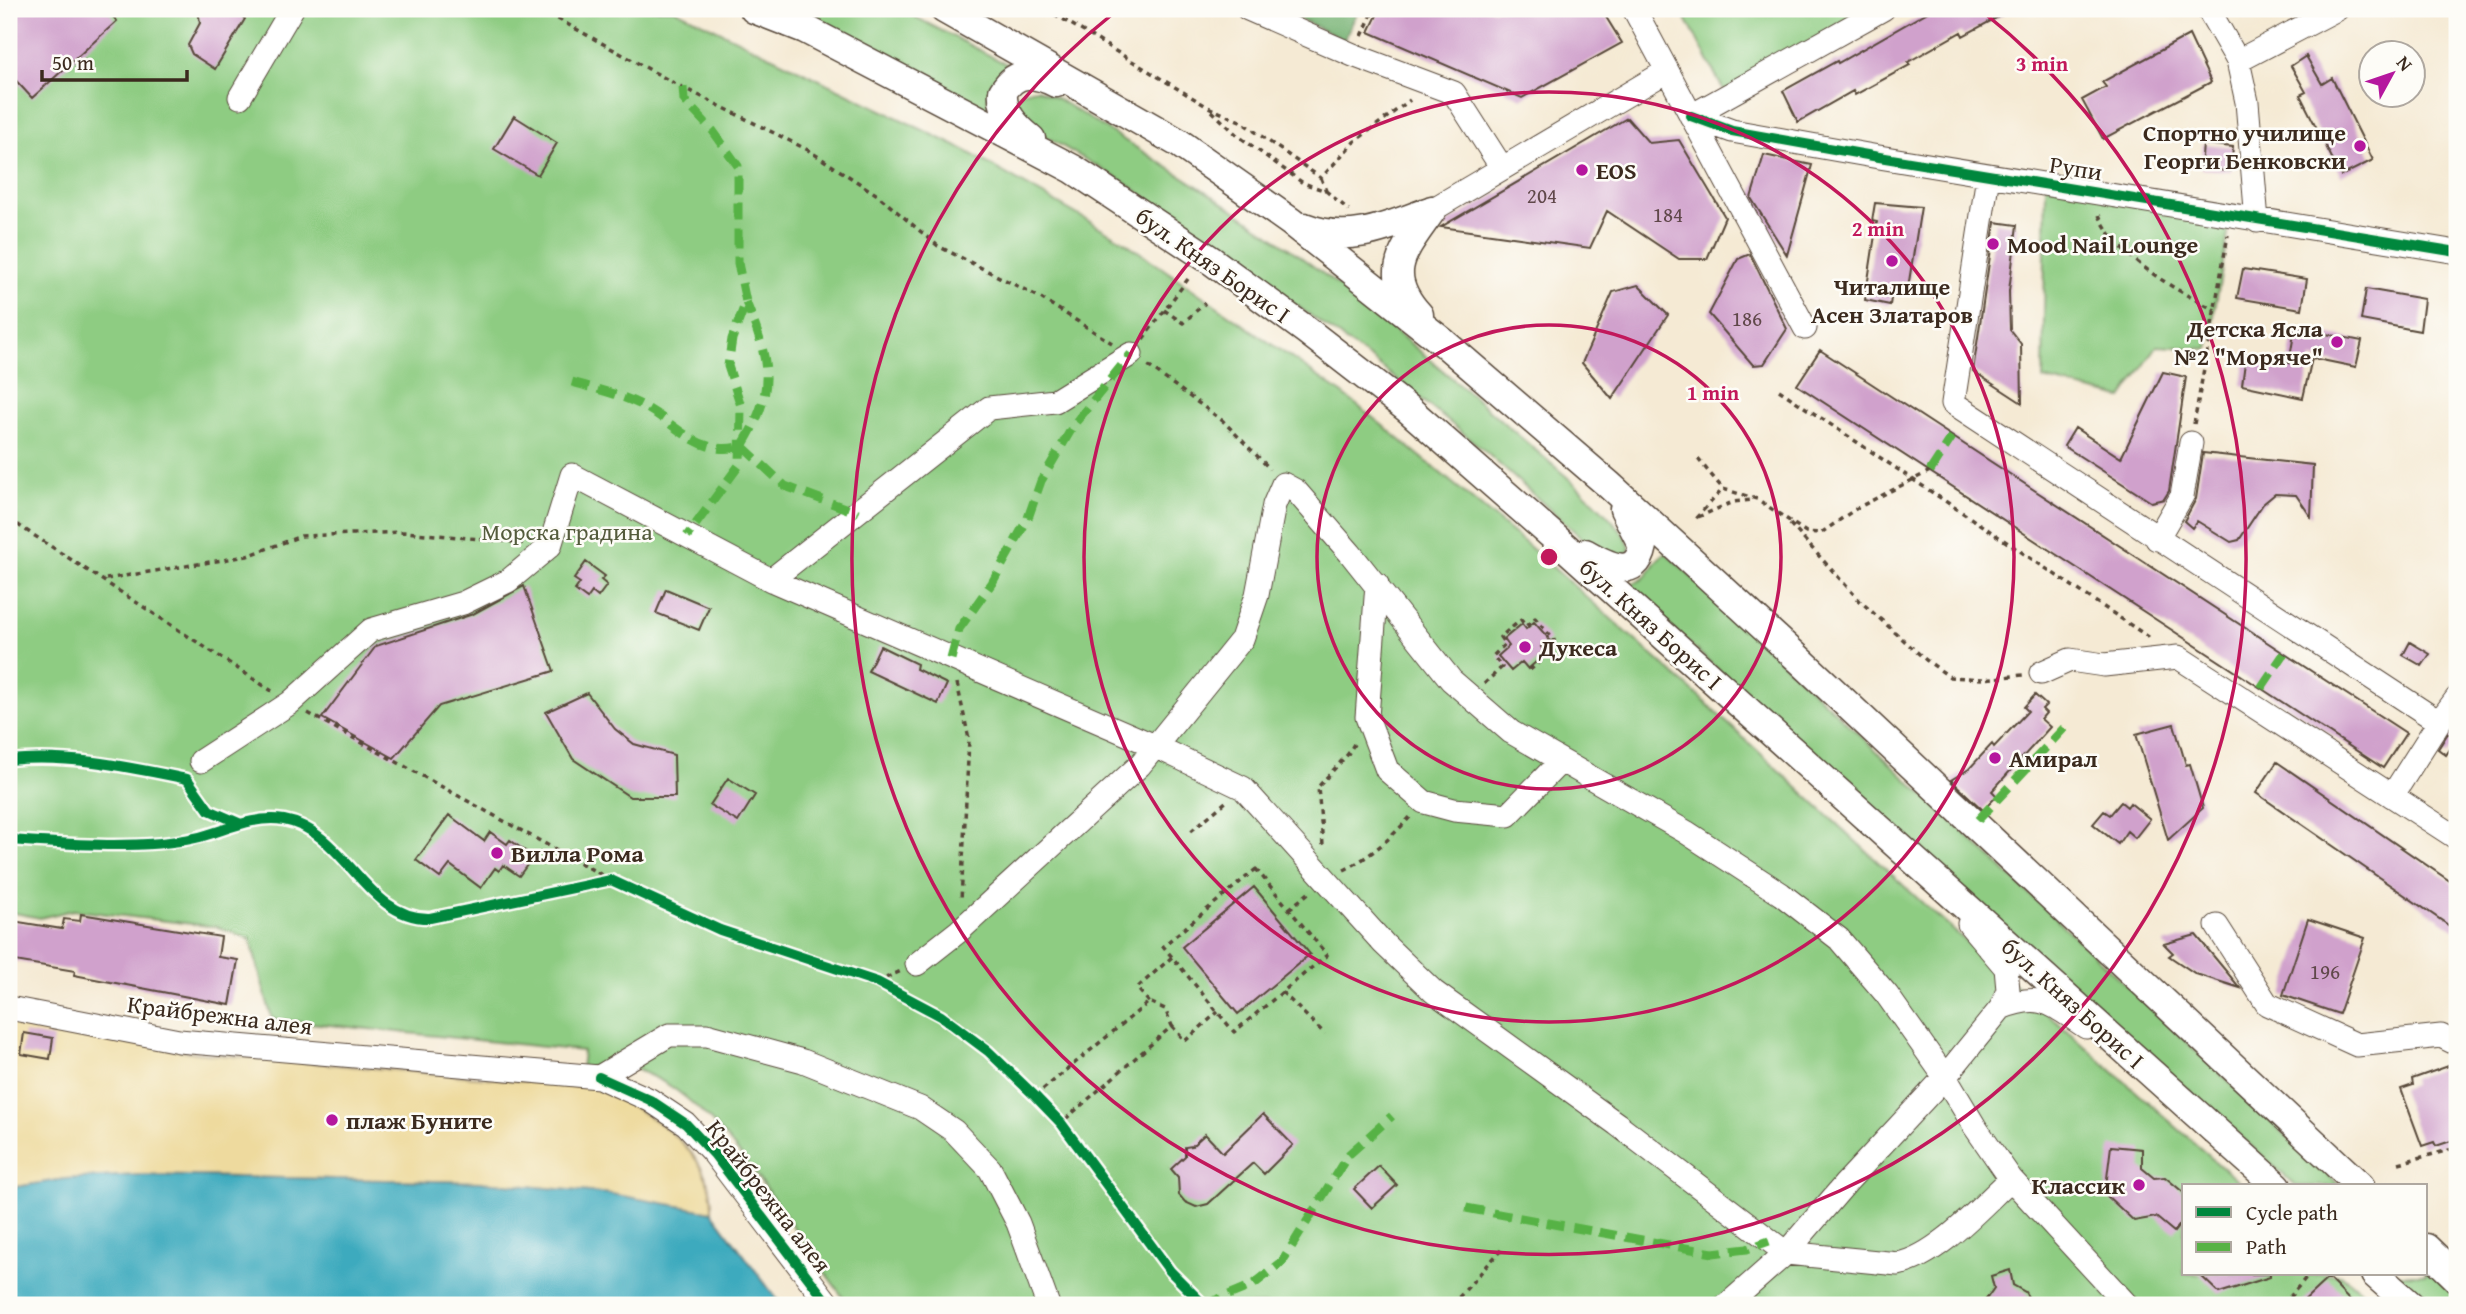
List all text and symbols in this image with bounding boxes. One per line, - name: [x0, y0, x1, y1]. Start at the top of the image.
- scale bar: [42, 38, 187, 82]
- north arrow: [2358, 38, 2428, 108]
- text: 50 m: [52, 47, 94, 78]
- text: 3 min: [2016, 48, 2069, 79]
- text: N: [2390, 49, 2420, 77]
- place label: Спортно училище Георги Бенковски: [2143, 115, 2346, 178]
- marker: Спортно училище Георги Бенковски: [2352, 138, 2368, 154]
- street label: Рупи: [2047, 147, 2105, 189]
- place label: EOS: [1596, 153, 1637, 188]
- marker: EOS: [1574, 162, 1590, 178]
- house number: 204: [1527, 180, 1557, 211]
- street label: бул. Княз Борис I: [1129, 199, 1297, 331]
- house number: 184: [1653, 199, 1683, 230]
- text: 2 min: [1852, 213, 1905, 244]
- place label: Mood Nail Lounge: [2007, 227, 2199, 262]
- marker: Mood Nail Lounge: [1985, 236, 2001, 252]
- marker: Читалище Асен Златаров: [1884, 253, 1900, 269]
- place label: Читалище Асен Златаров: [1811, 269, 1973, 332]
- house number: 186: [1732, 303, 1762, 334]
- place label: Детска Ясла №2 "Моряче": [2173, 311, 2324, 374]
- marker: Детска Ясла №2 "Моряче": [2329, 334, 2345, 350]
- text: 1 min: [1687, 377, 1740, 408]
- park label: Морска градина: [481, 514, 653, 549]
- centre of rings: [1537, 545, 1561, 569]
- street label: бул. Княз Борис I: [1572, 550, 1730, 698]
- place label: Дукеса: [1538, 630, 1618, 665]
- marker: Дукеса: [1517, 639, 1533, 655]
- place label: Амирал: [2009, 741, 2098, 776]
- marker: Амирал: [1987, 750, 2003, 766]
- place label: Вилла Рома: [511, 836, 644, 871]
- marker: Вилла Рома: [489, 845, 505, 861]
- street label: бул. Княз Борис I: [1994, 929, 2152, 1077]
- house number: 196: [2310, 956, 2340, 987]
- street label: Крайбрежна алея: [125, 986, 315, 1044]
- place label: плаж Буните: [346, 1103, 493, 1138]
- marker: плаж Буните: [324, 1112, 340, 1128]
- street label: Крайбрежна алея: [698, 1112, 840, 1280]
- place label: Классик: [2032, 1168, 2125, 1203]
- marker: Классик: [2131, 1177, 2147, 1193]
- legend: [2182, 1184, 2428, 1276]
- text: Cycle path: [2246, 1197, 2338, 1228]
- text: Path: [2246, 1231, 2287, 1262]

